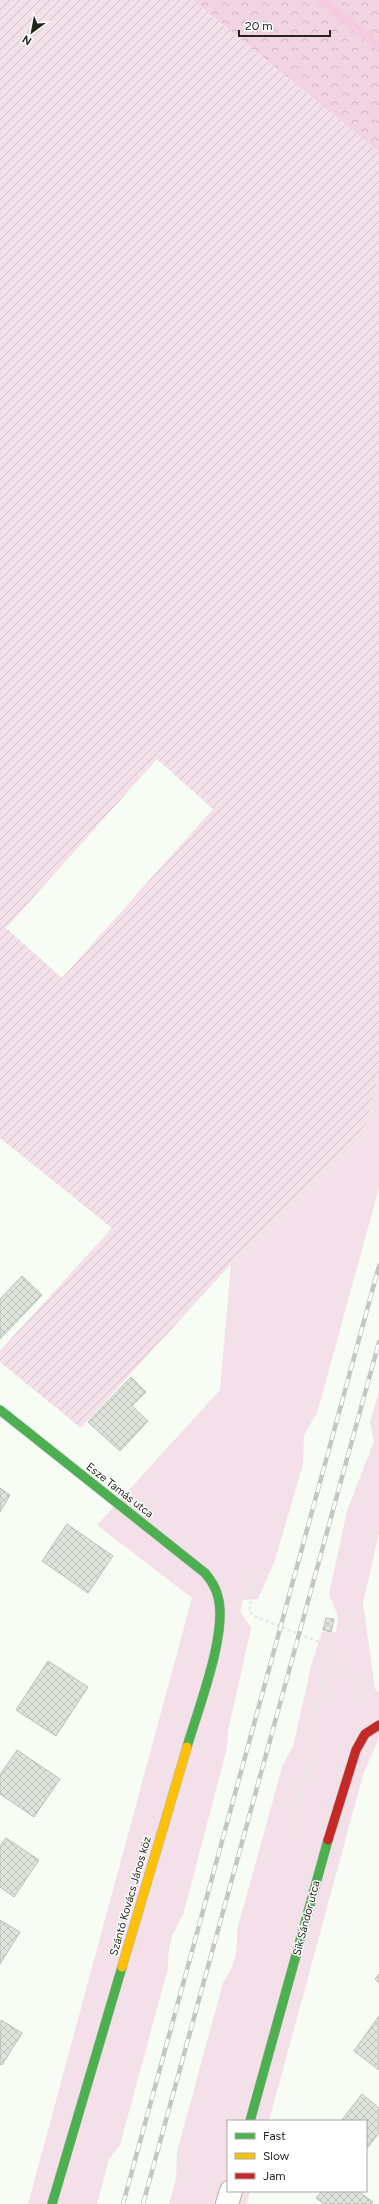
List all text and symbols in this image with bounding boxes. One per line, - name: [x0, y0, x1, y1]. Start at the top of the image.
- north arrow: [12, 12, 52, 52]
- scale bar: [239, 12, 330, 38]
- text: 20 m: [245, 19, 273, 33]
- text: N: [20, 32, 34, 48]
- street label: Esze Tamás utca: [84, 1460, 156, 1521]
- street label: Szántó Kovács János köz: [107, 1835, 154, 1957]
- street label: Sík Sándor utca: [290, 1879, 323, 1957]
- legend: [227, 2120, 367, 2192]
- text: Fast: [263, 2129, 286, 2143]
- text: Slow: [263, 2149, 290, 2163]
- text: Jam: [263, 2169, 286, 2183]

